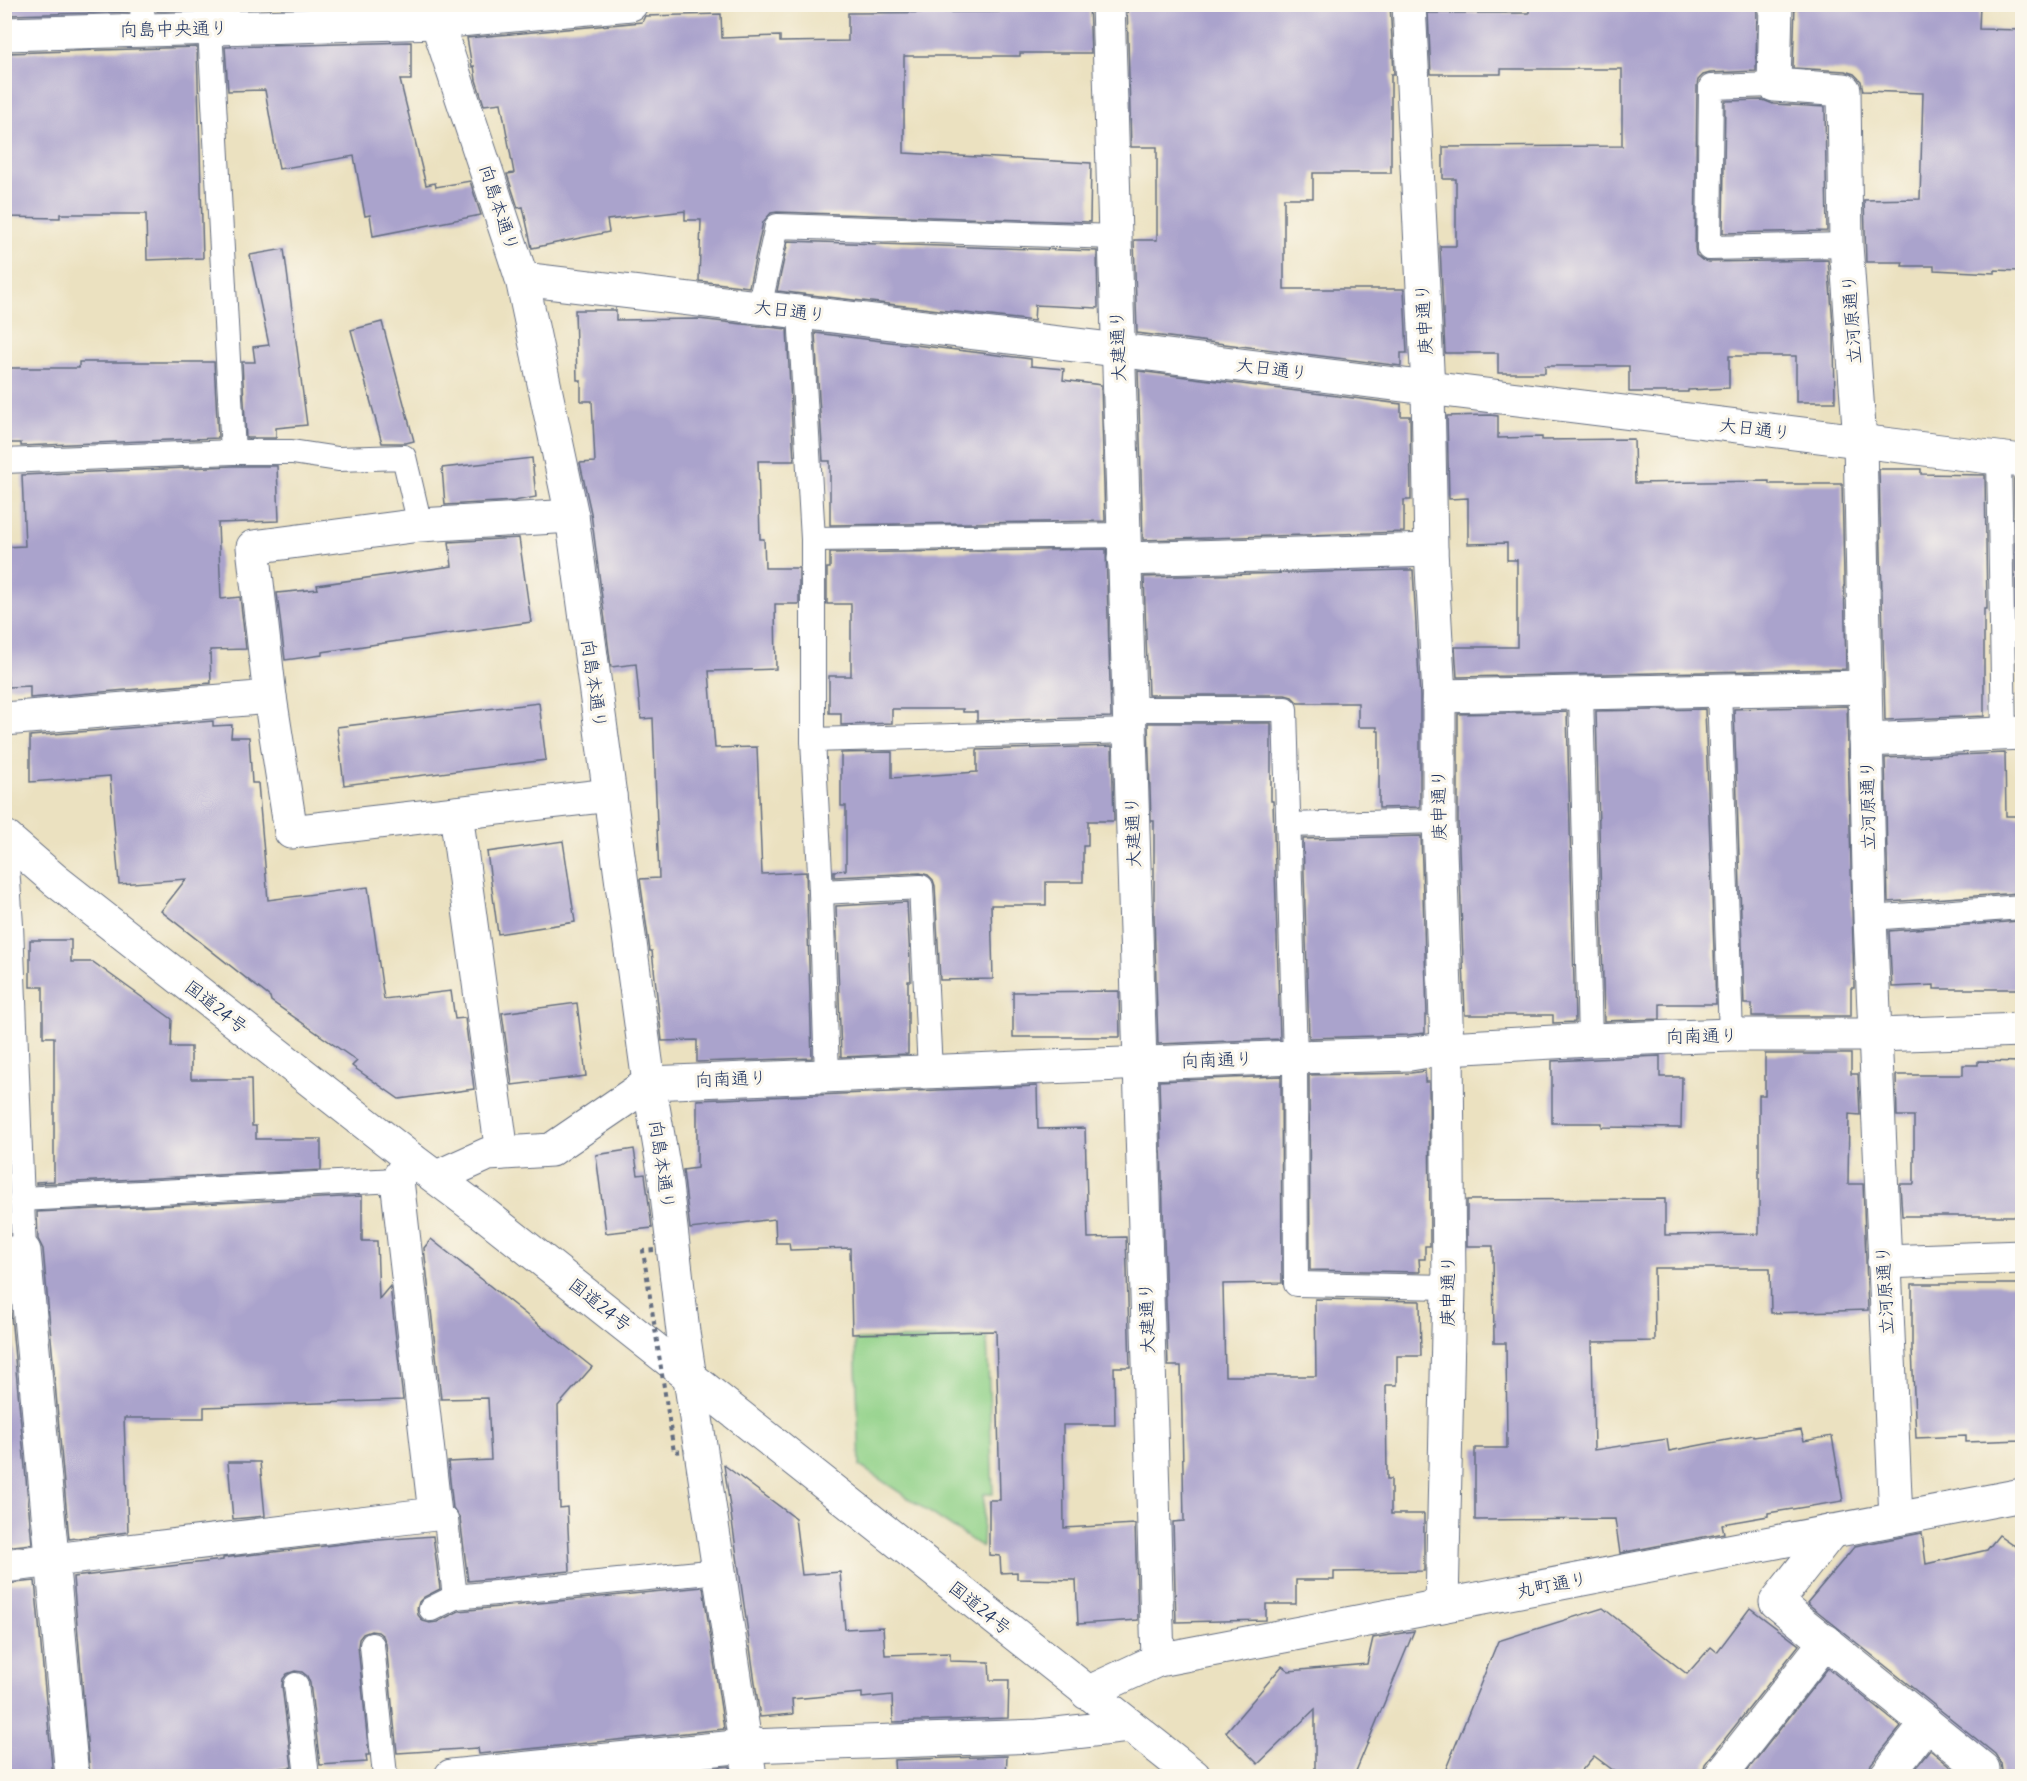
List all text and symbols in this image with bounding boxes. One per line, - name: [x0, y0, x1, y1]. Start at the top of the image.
- street label: 向島中央通り: [120, 17, 228, 43]
- street label: 向島本通り: [473, 162, 523, 255]
- street label: 立河原通り: [1838, 273, 1868, 365]
- street label: 庚申通り: [1411, 282, 1439, 356]
- street label: 大日通り: [753, 296, 827, 328]
- street label: 大建通り: [1106, 310, 1132, 382]
- street label: 大日通り: [1235, 354, 1309, 386]
- street label: 大日通り: [1718, 414, 1792, 446]
- street label: 向島本通り: [575, 638, 611, 730]
- street label: 立河原通り: [1856, 760, 1882, 850]
- street label: 庚申通り: [1427, 769, 1453, 841]
- street label: 大建通り: [1121, 796, 1147, 868]
- street label: 国道24号: [179, 976, 252, 1040]
- street label: 向南通り: [1666, 1024, 1738, 1050]
- street label: 向南通り: [1181, 1048, 1253, 1074]
- street label: 向南通り: [695, 1067, 767, 1093]
- street label: 向島本通り: [643, 1119, 679, 1211]
- street label: 立河原通り: [1872, 1244, 1900, 1336]
- street label: 庚申通り: [1437, 1255, 1461, 1327]
- street label: 国道24号: [563, 1274, 636, 1338]
- street label: 大建通り: [1135, 1282, 1161, 1354]
- street label: 丸町通り: [1515, 1567, 1590, 1605]
- street label: 国道24号: [943, 1576, 1016, 1641]

